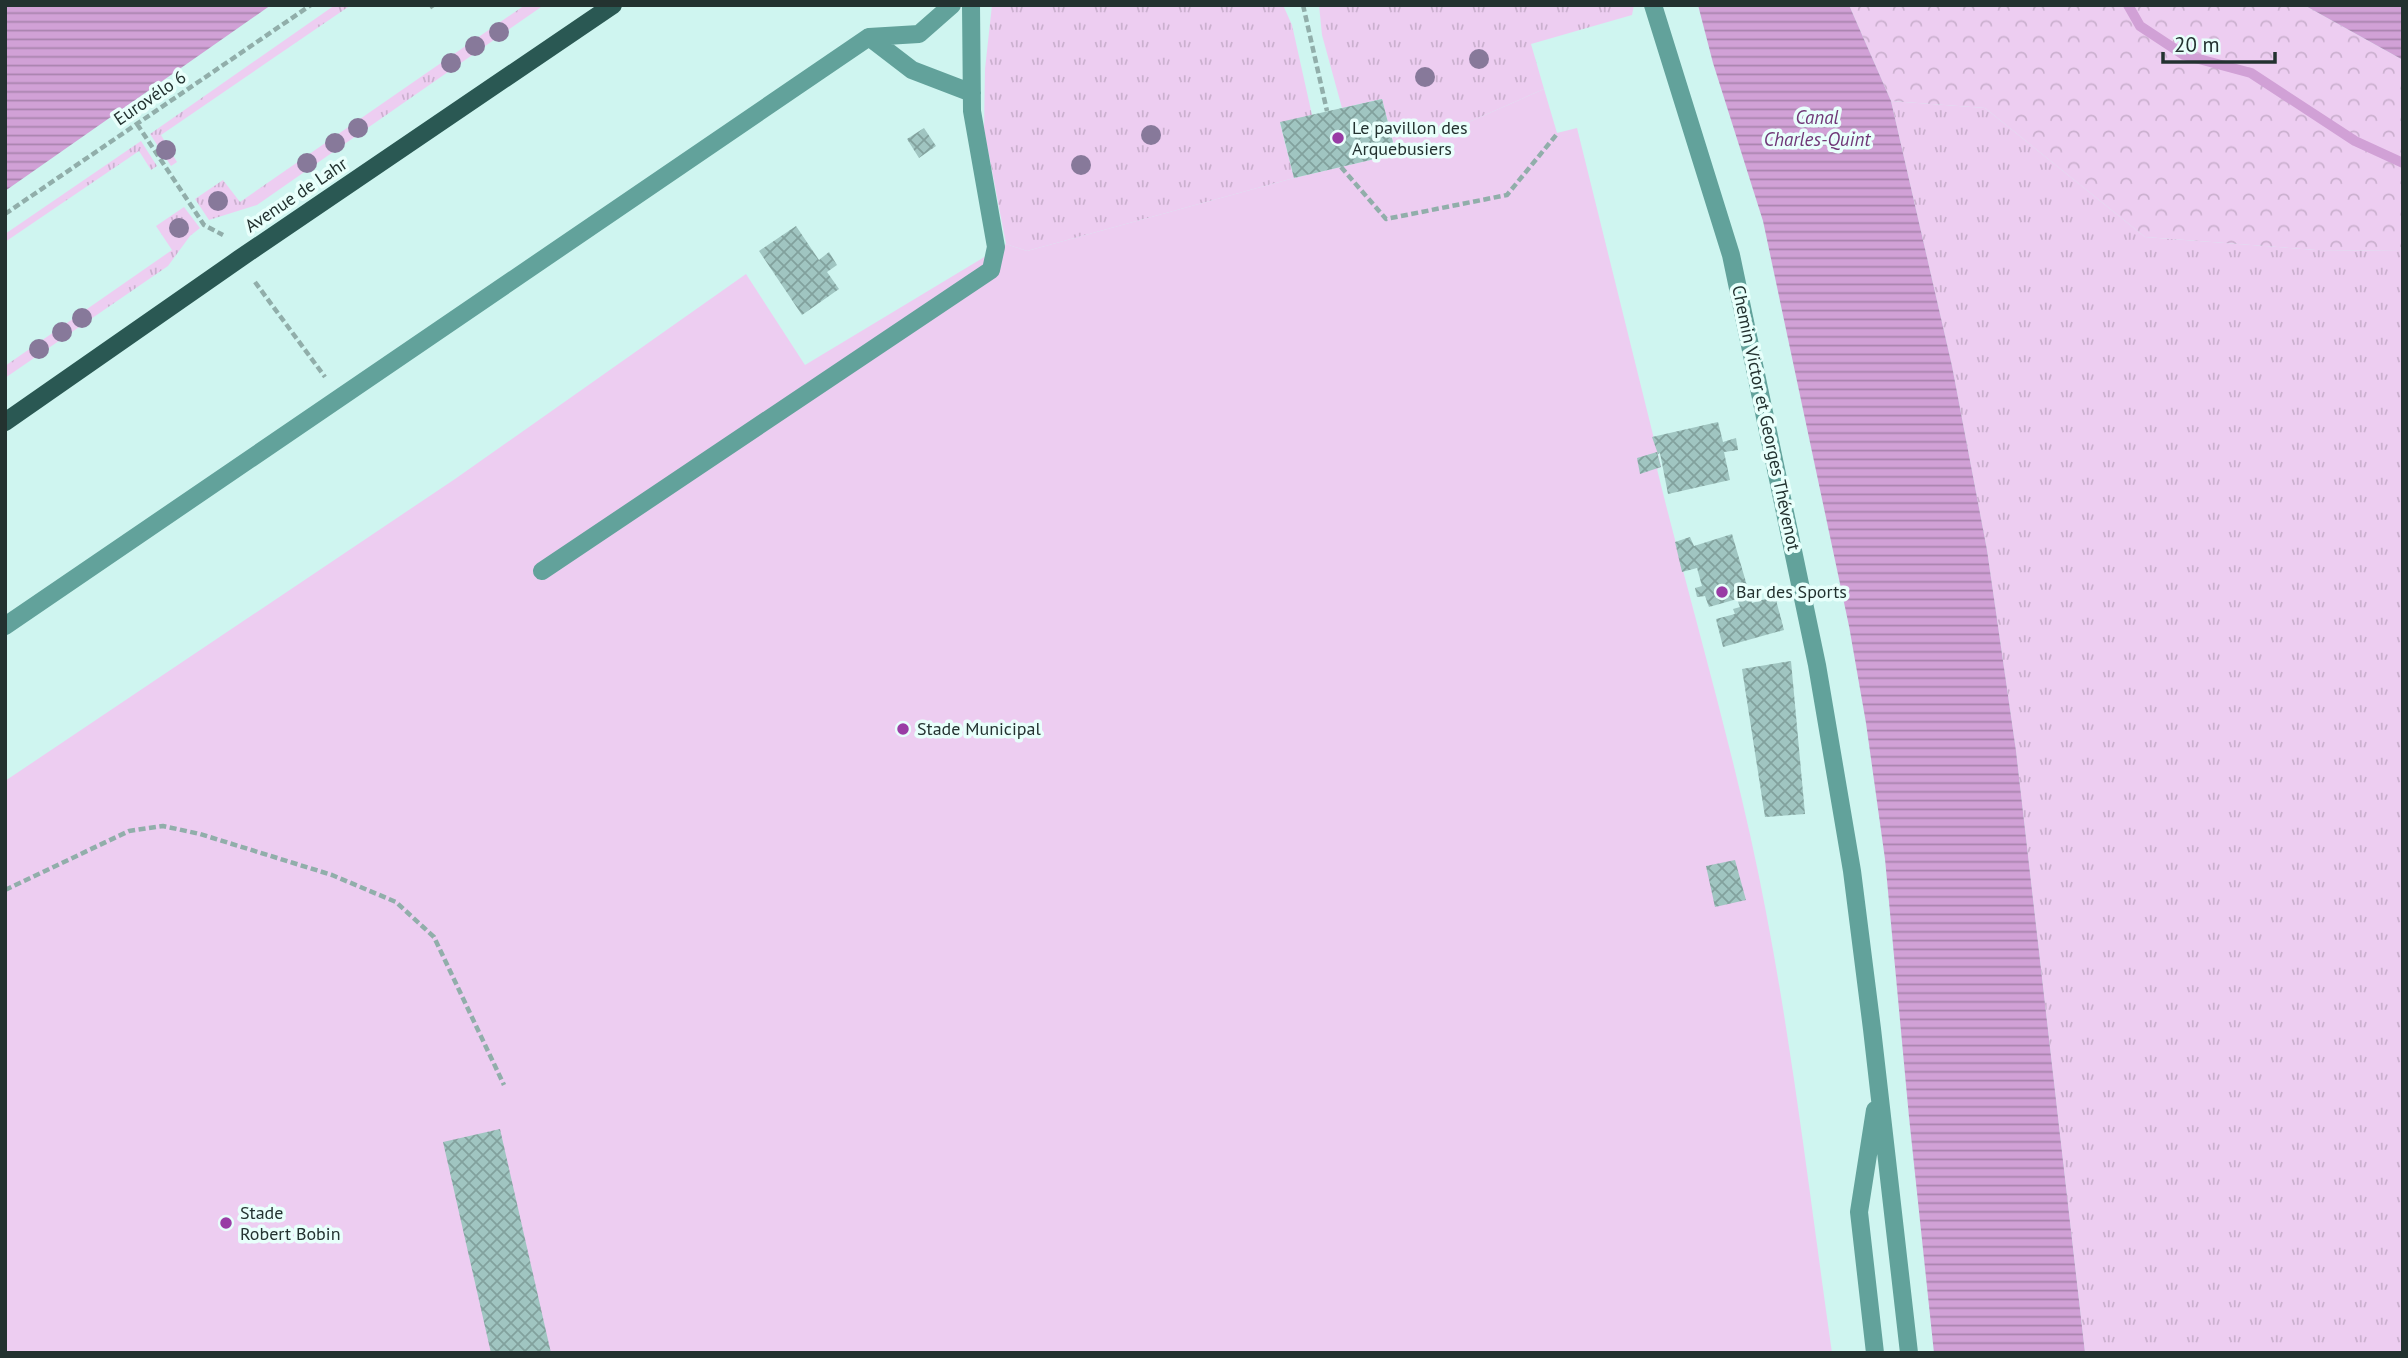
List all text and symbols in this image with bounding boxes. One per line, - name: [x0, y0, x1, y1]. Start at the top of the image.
- scale bar: [2163, 21, 2275, 65]
- text: 20 m: [2174, 31, 2220, 58]
- street label: Eurovélo 6: [109, 65, 190, 130]
- water label: Canal Charles-Quint: [1764, 105, 1871, 151]
- place label: Le pavillon des Arquebusiers: [1352, 116, 1468, 160]
- marker: Le pavillon des Arquebusiers: [1330, 130, 1346, 146]
- street label: Avenue de Lahr: [240, 152, 351, 237]
- street label: Chemin Victor et Georges Thévenot: [1727, 283, 1806, 553]
- place label: Bar des Sports: [1736, 580, 1847, 603]
- marker: Bar des Sports: [1714, 584, 1730, 600]
- place label: Stade Municipal: [917, 717, 1041, 740]
- marker: Stade Municipal: [895, 721, 911, 737]
- place label: Stade Robert Bobin: [240, 1201, 340, 1245]
- marker: Stade Robert Bobin: [218, 1215, 234, 1231]

